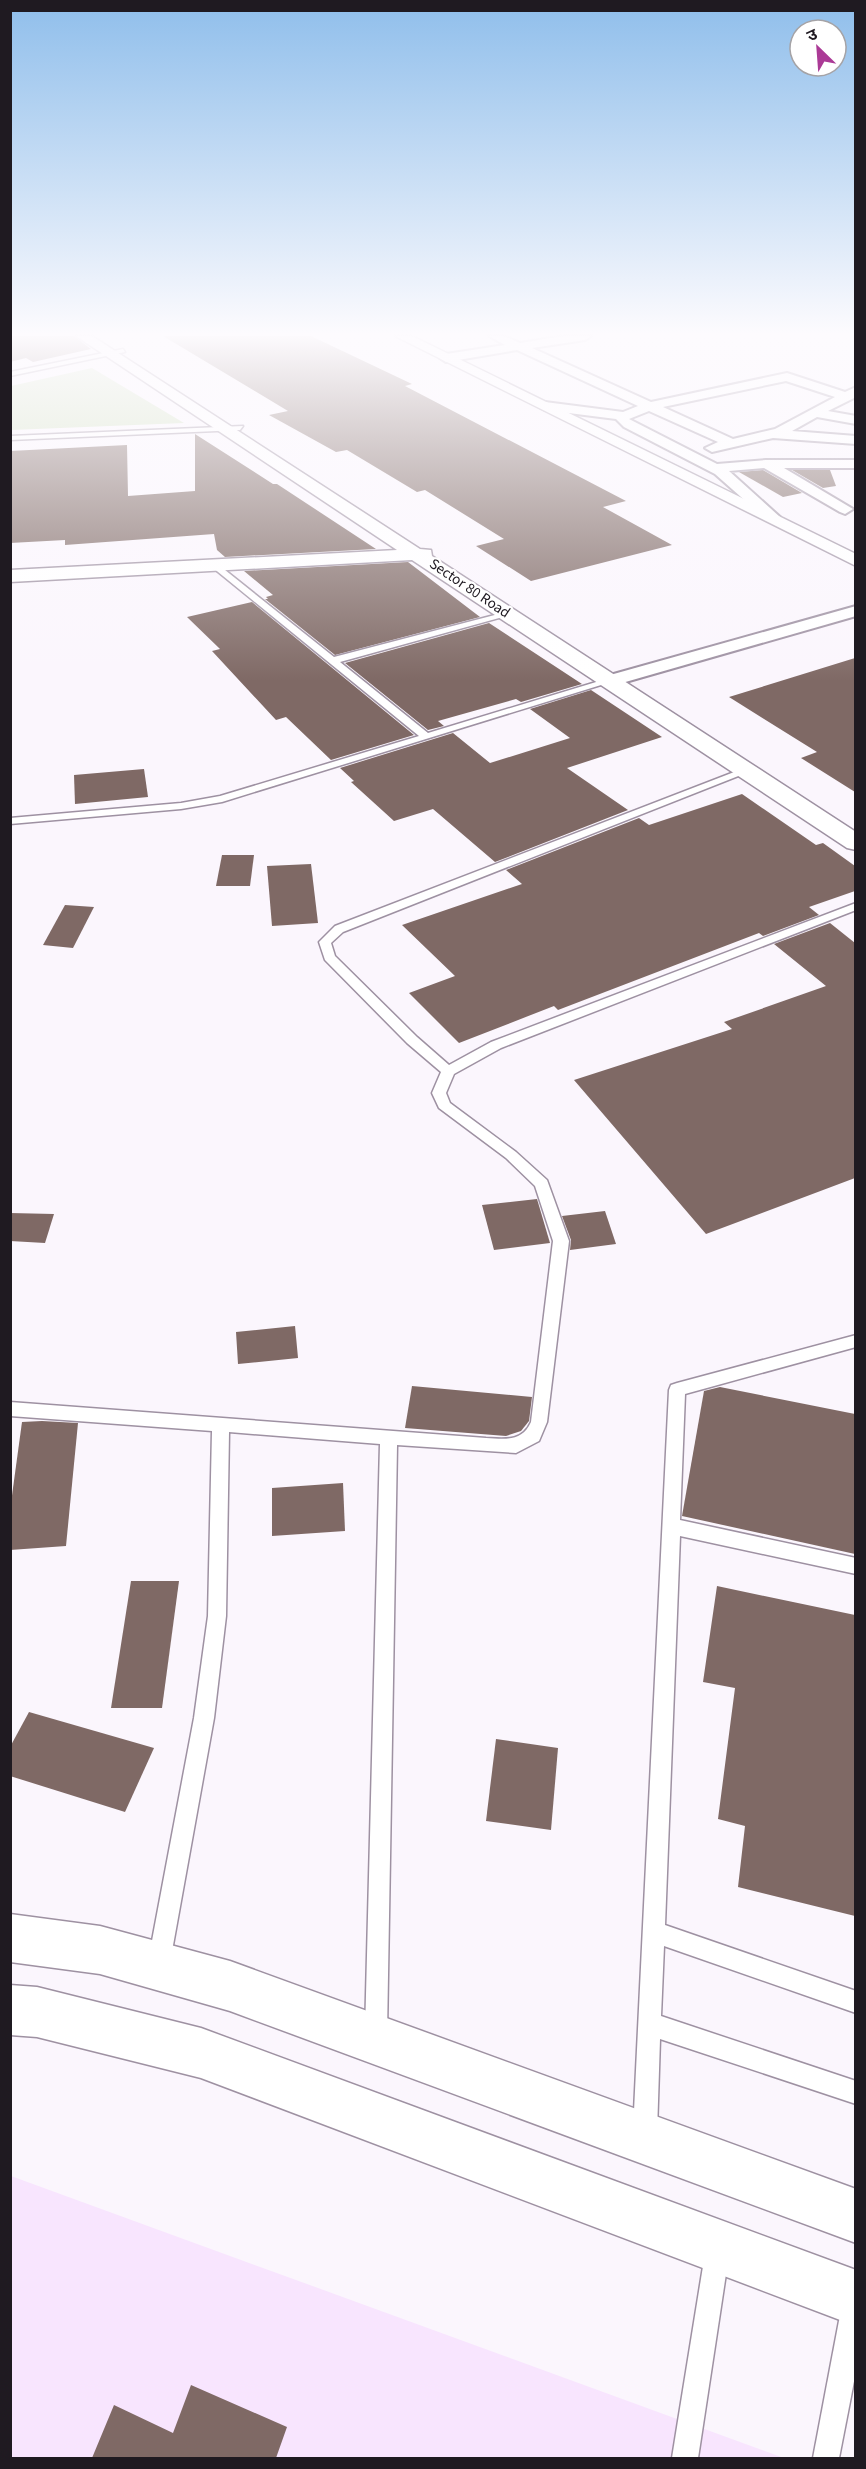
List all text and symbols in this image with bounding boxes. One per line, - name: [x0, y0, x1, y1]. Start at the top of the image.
- north arrow: [788, 18, 848, 78]
- text: उ: [803, 23, 822, 47]
- street label: Sector 80 Road: [425, 554, 514, 623]

